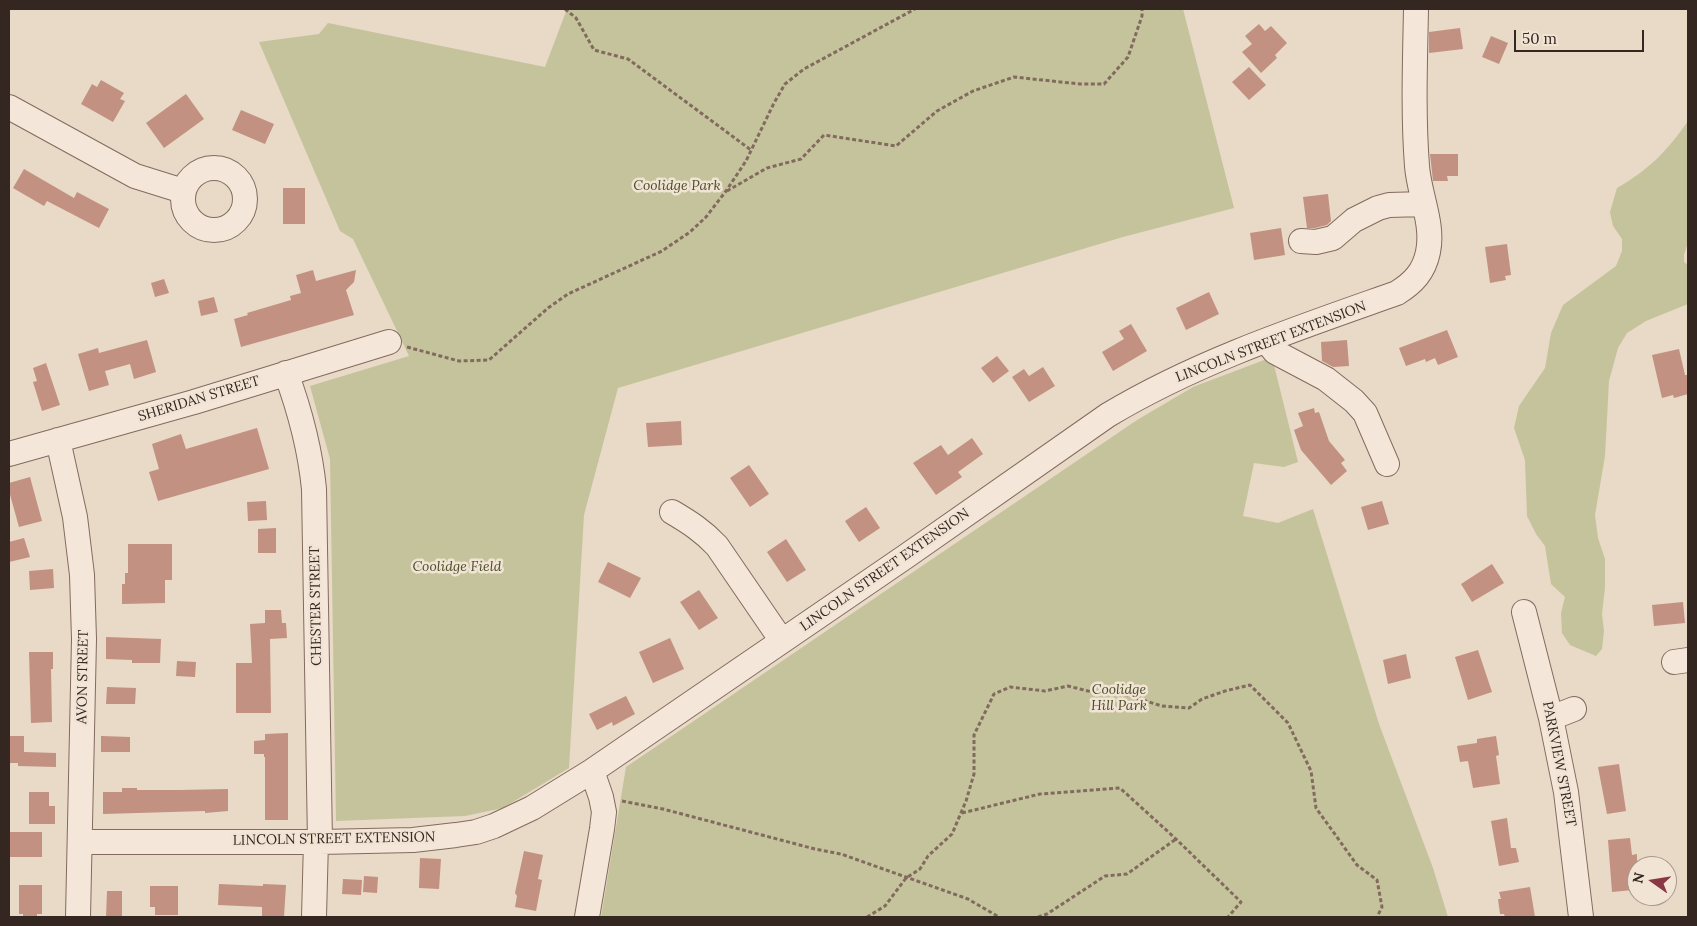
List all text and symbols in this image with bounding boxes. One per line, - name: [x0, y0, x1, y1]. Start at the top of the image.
- scale bar: [1517, 20, 1647, 52]
- text: 50 m: [1522, 29, 1557, 48]
- park label: Coolidge Park: [633, 178, 721, 194]
- street label: LINCOLN STREET EXTENSION: [1173, 298, 1369, 386]
- street label: SHERIDAN STREET: [136, 372, 262, 426]
- street label: LINCOLN STREET EXTENSION: [797, 505, 973, 635]
- street label: CHESTER STREET: [307, 546, 325, 666]
- park label: Coolidge Field: [412, 559, 502, 575]
- street label: AVON STREET: [74, 630, 92, 724]
- park label: Coolidge Hill Park: [1091, 682, 1147, 714]
- street label: PARKVIEW STREET: [1539, 700, 1579, 828]
- street label: LINCOLN STREET EXTENSION: [233, 829, 435, 849]
- north arrow: [1627, 856, 1677, 906]
- text: N: [1628, 871, 1648, 885]

